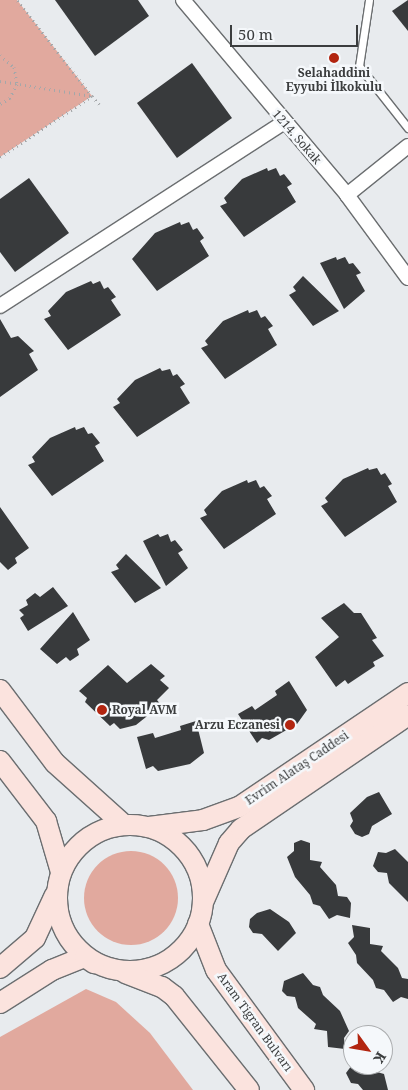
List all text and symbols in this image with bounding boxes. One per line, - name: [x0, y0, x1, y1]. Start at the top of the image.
- scale bar: [233, 15, 360, 47]
- text: 50 m: [238, 24, 273, 44]
- marker: Selahaddini Eyyubi İlkokulu: [328, 52, 340, 64]
- place label: Selahaddini Eyyubi İlkokulu: [286, 66, 382, 94]
- street label: 1214. Sokak: [270, 107, 324, 167]
- place label: Royal AVM: [112, 703, 177, 717]
- marker: Royal AVM: [96, 704, 108, 716]
- place label: Arzu Eczanesi: [195, 718, 280, 732]
- marker: Arzu Eczanesi: [284, 719, 296, 731]
- street label: Evrim Alataş Caddesi: [243, 728, 351, 808]
- street label: Aram Tigran Bulvarı: [214, 970, 296, 1074]
- north arrow: [343, 1025, 393, 1075]
- text: K: [370, 1048, 391, 1067]

